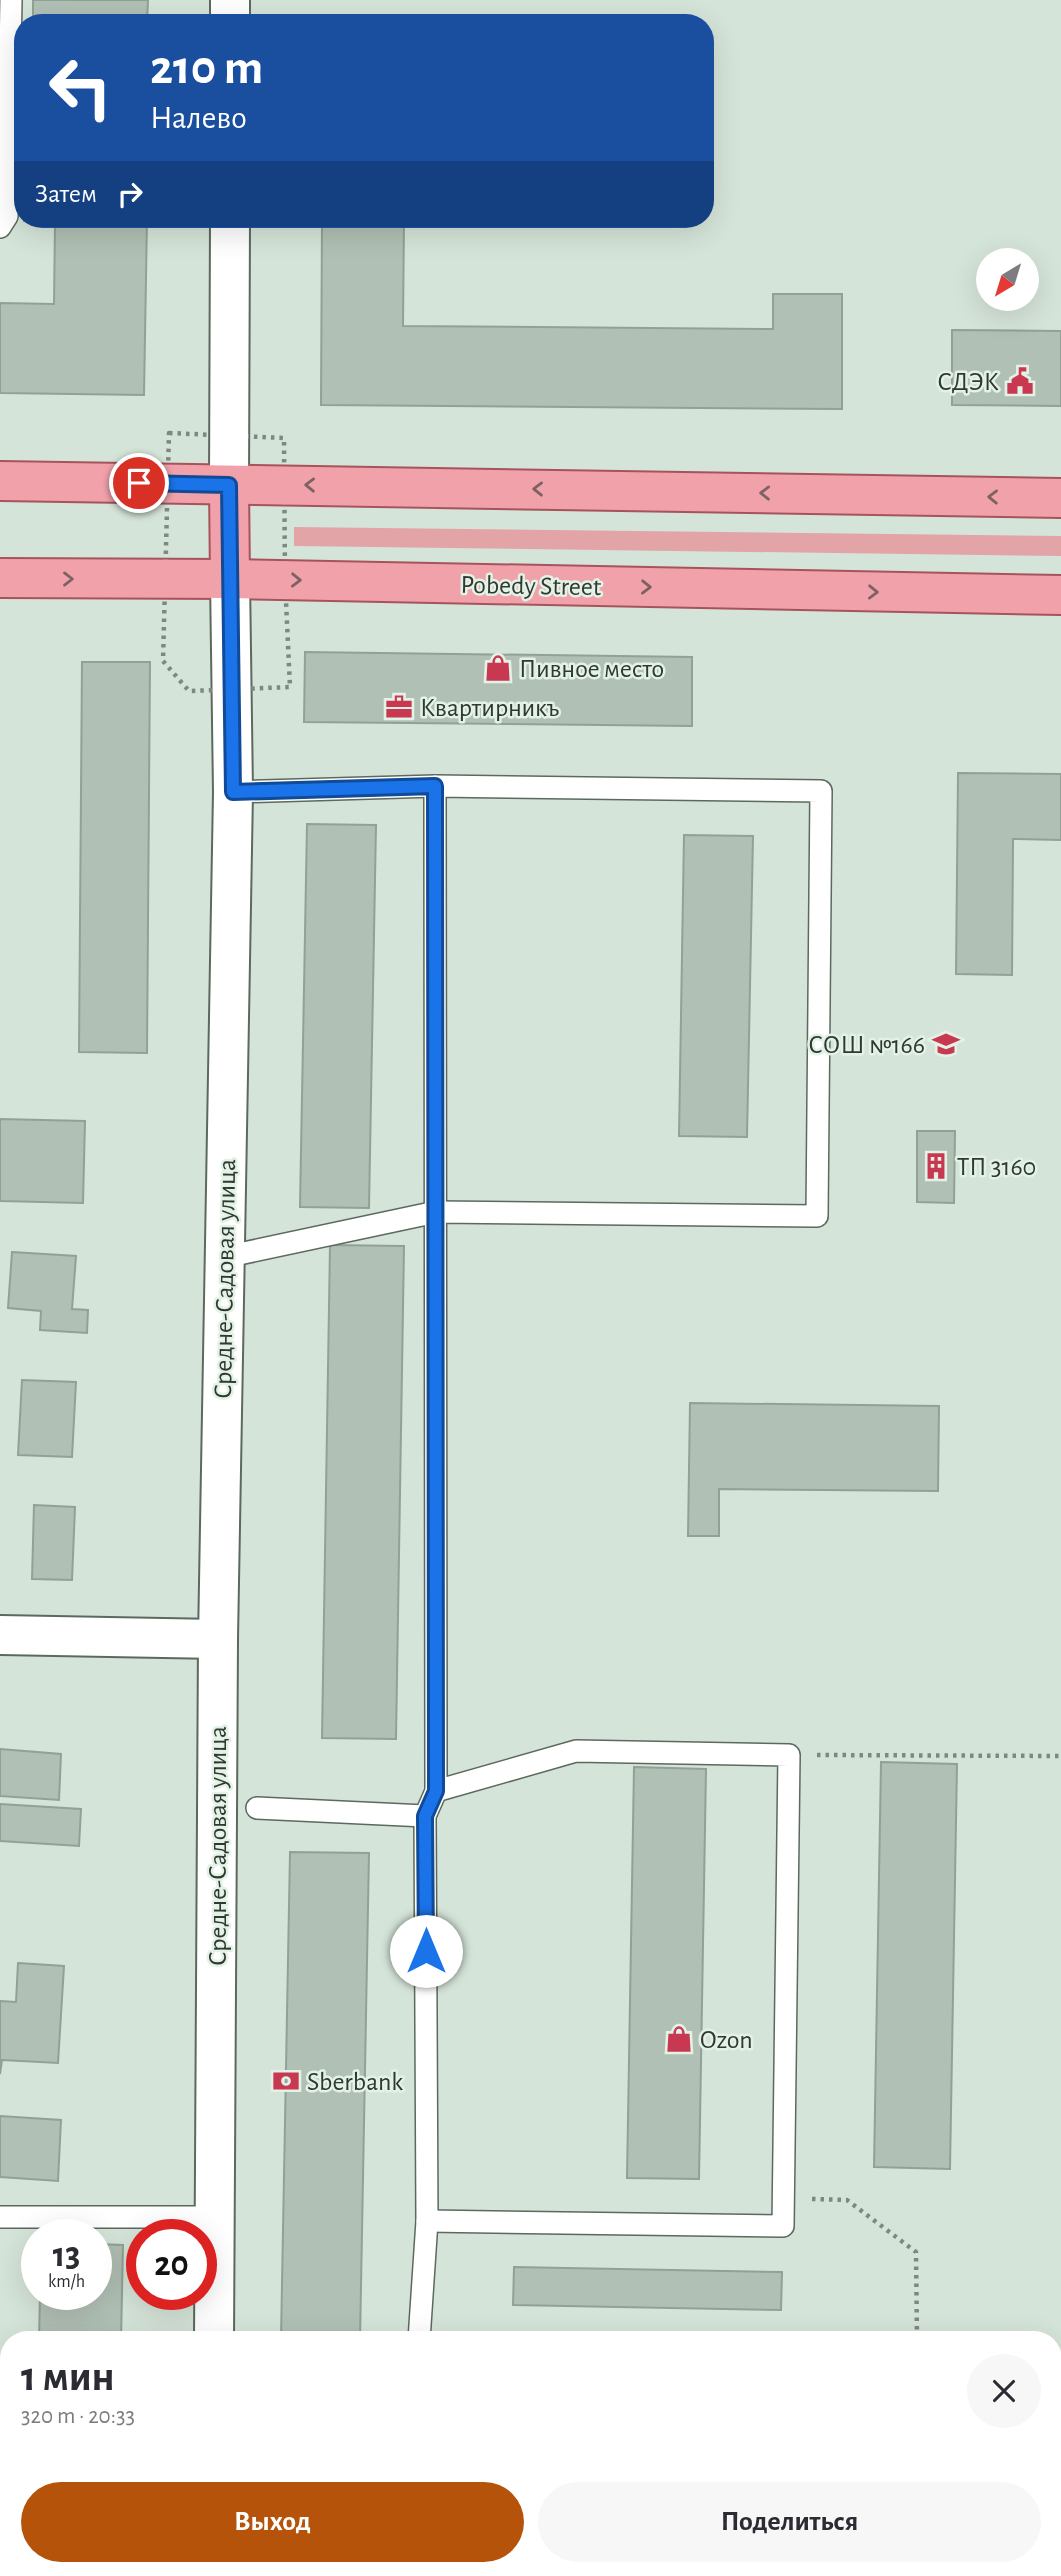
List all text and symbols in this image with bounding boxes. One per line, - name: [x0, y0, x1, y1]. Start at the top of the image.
- icon: left: [35, 42, 126, 133]
- text: 210 m: [150, 44, 263, 93]
- text: Налево: [150, 102, 247, 134]
- icon: right: [111, 175, 149, 213]
- text: Затем: [35, 181, 97, 207]
- north arrow: [976, 248, 1040, 312]
- map controls: [976, 248, 1039, 311]
- public building icon: СДЭК: [1005, 366, 1035, 396]
- place label: СДЭК: [937, 369, 999, 395]
- pin: [109, 453, 169, 513]
- icon: arrive: [120, 464, 158, 502]
- one-way arrow: [305, 478, 316, 493]
- one-way arrow: [532, 481, 543, 497]
- one-way arrow: [760, 485, 770, 501]
- one-way arrow: [987, 489, 998, 504]
- one-way arrow: [63, 571, 74, 586]
- street label: Pobedy Street: [460, 572, 601, 600]
- one-way arrow: [290, 573, 301, 588]
- one-way arrow: [641, 579, 651, 595]
- one-way arrow: [868, 584, 879, 599]
- shop icon: Пивное место: [483, 653, 513, 683]
- place label: Пивное место: [519, 656, 664, 682]
- office icon: Квартирникъ: [384, 692, 414, 722]
- place label: Квартирникъ: [420, 695, 559, 721]
- school or university icon: СОШ №166: [931, 1029, 961, 1059]
- place label: СОШ №166: [808, 1032, 925, 1058]
- building icon: ТП 3160: [921, 1151, 951, 1181]
- place label: ТП 3160: [957, 1154, 1036, 1180]
- street label: Средне-Садовая улица: [210, 1159, 240, 1399]
- street label: Средне-Садовая улица: [205, 1726, 231, 1966]
- position arrow: [389, 1914, 463, 1988]
- shop icon: Ozon: [664, 2024, 694, 2054]
- place label: Ozon: [700, 2027, 753, 2053]
- bank icon: Sberbank: [271, 2066, 301, 2096]
- place label: Sberbank: [307, 2069, 403, 2095]
- speed limit sign: 20: [126, 2219, 217, 2310]
- text: 13: [53, 2238, 80, 2273]
- text: km/h: [48, 2273, 85, 2291]
- button: close: [967, 2354, 1041, 2428]
- text: 1 мин: [21, 2356, 115, 2398]
- text: 320 m · 20:33: [21, 2405, 135, 2428]
- button: Выход: [21, 2482, 524, 2562]
- button: Поделиться: [538, 2482, 1041, 2562]

